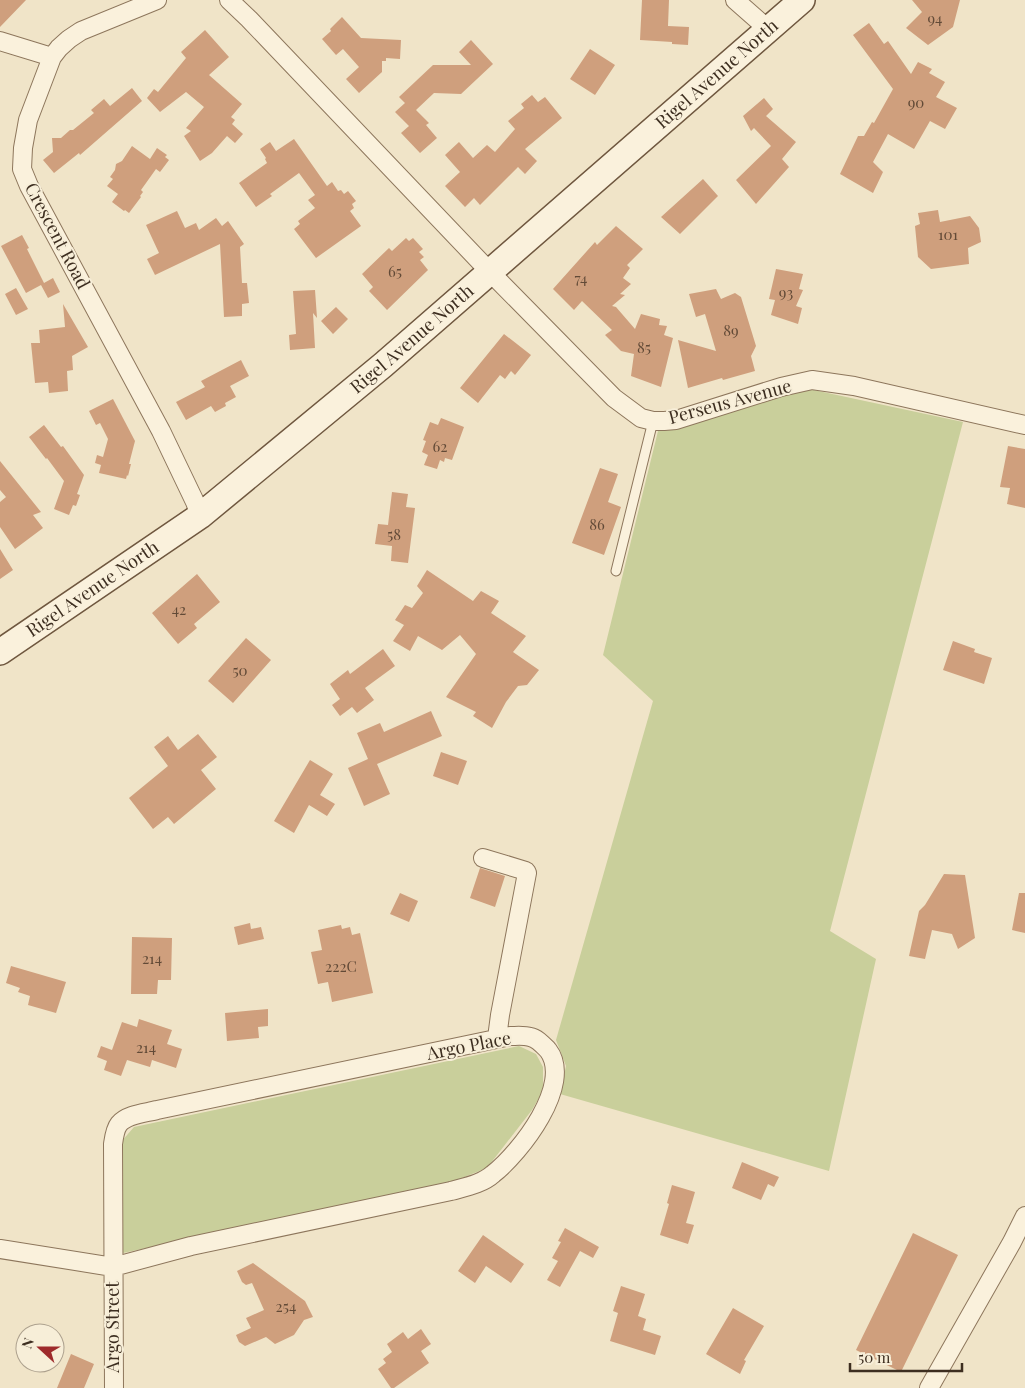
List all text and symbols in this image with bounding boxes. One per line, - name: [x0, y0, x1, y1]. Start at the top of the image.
- house number: 94: [927, 8, 943, 28]
- street label: Rigel Avenue North: [650, 13, 783, 133]
- house number: 90: [908, 92, 924, 112]
- street label: Crescent Road: [20, 178, 96, 293]
- house number: 101: [938, 224, 958, 244]
- house number: 65: [388, 261, 402, 281]
- house number: 74: [575, 268, 588, 288]
- street label: Rigel Avenue North: [345, 278, 479, 398]
- house number: 93: [779, 282, 793, 302]
- house number: 89: [723, 320, 739, 340]
- house number: 85: [637, 337, 651, 357]
- street label: Perseus Avenue: [666, 373, 794, 429]
- house number: 62: [433, 436, 447, 456]
- house number: 86: [589, 514, 605, 534]
- house number: 58: [387, 524, 401, 544]
- street label: Rigel Avenue North: [21, 534, 163, 642]
- house number: 42: [172, 599, 186, 619]
- house number: 50: [232, 660, 248, 680]
- house number: 214: [142, 948, 162, 968]
- house number: 222C: [325, 956, 357, 976]
- street label: Argo Place: [424, 1025, 513, 1065]
- house number: 214: [136, 1037, 156, 1057]
- street label: Argo Street: [100, 1281, 124, 1374]
- house number: 254: [276, 1296, 296, 1316]
- north arrow: [15, 1323, 65, 1373]
- text: N: [17, 1335, 38, 1351]
- scale bar: [850, 1340, 962, 1372]
- text: 50 m: [858, 1347, 891, 1367]

